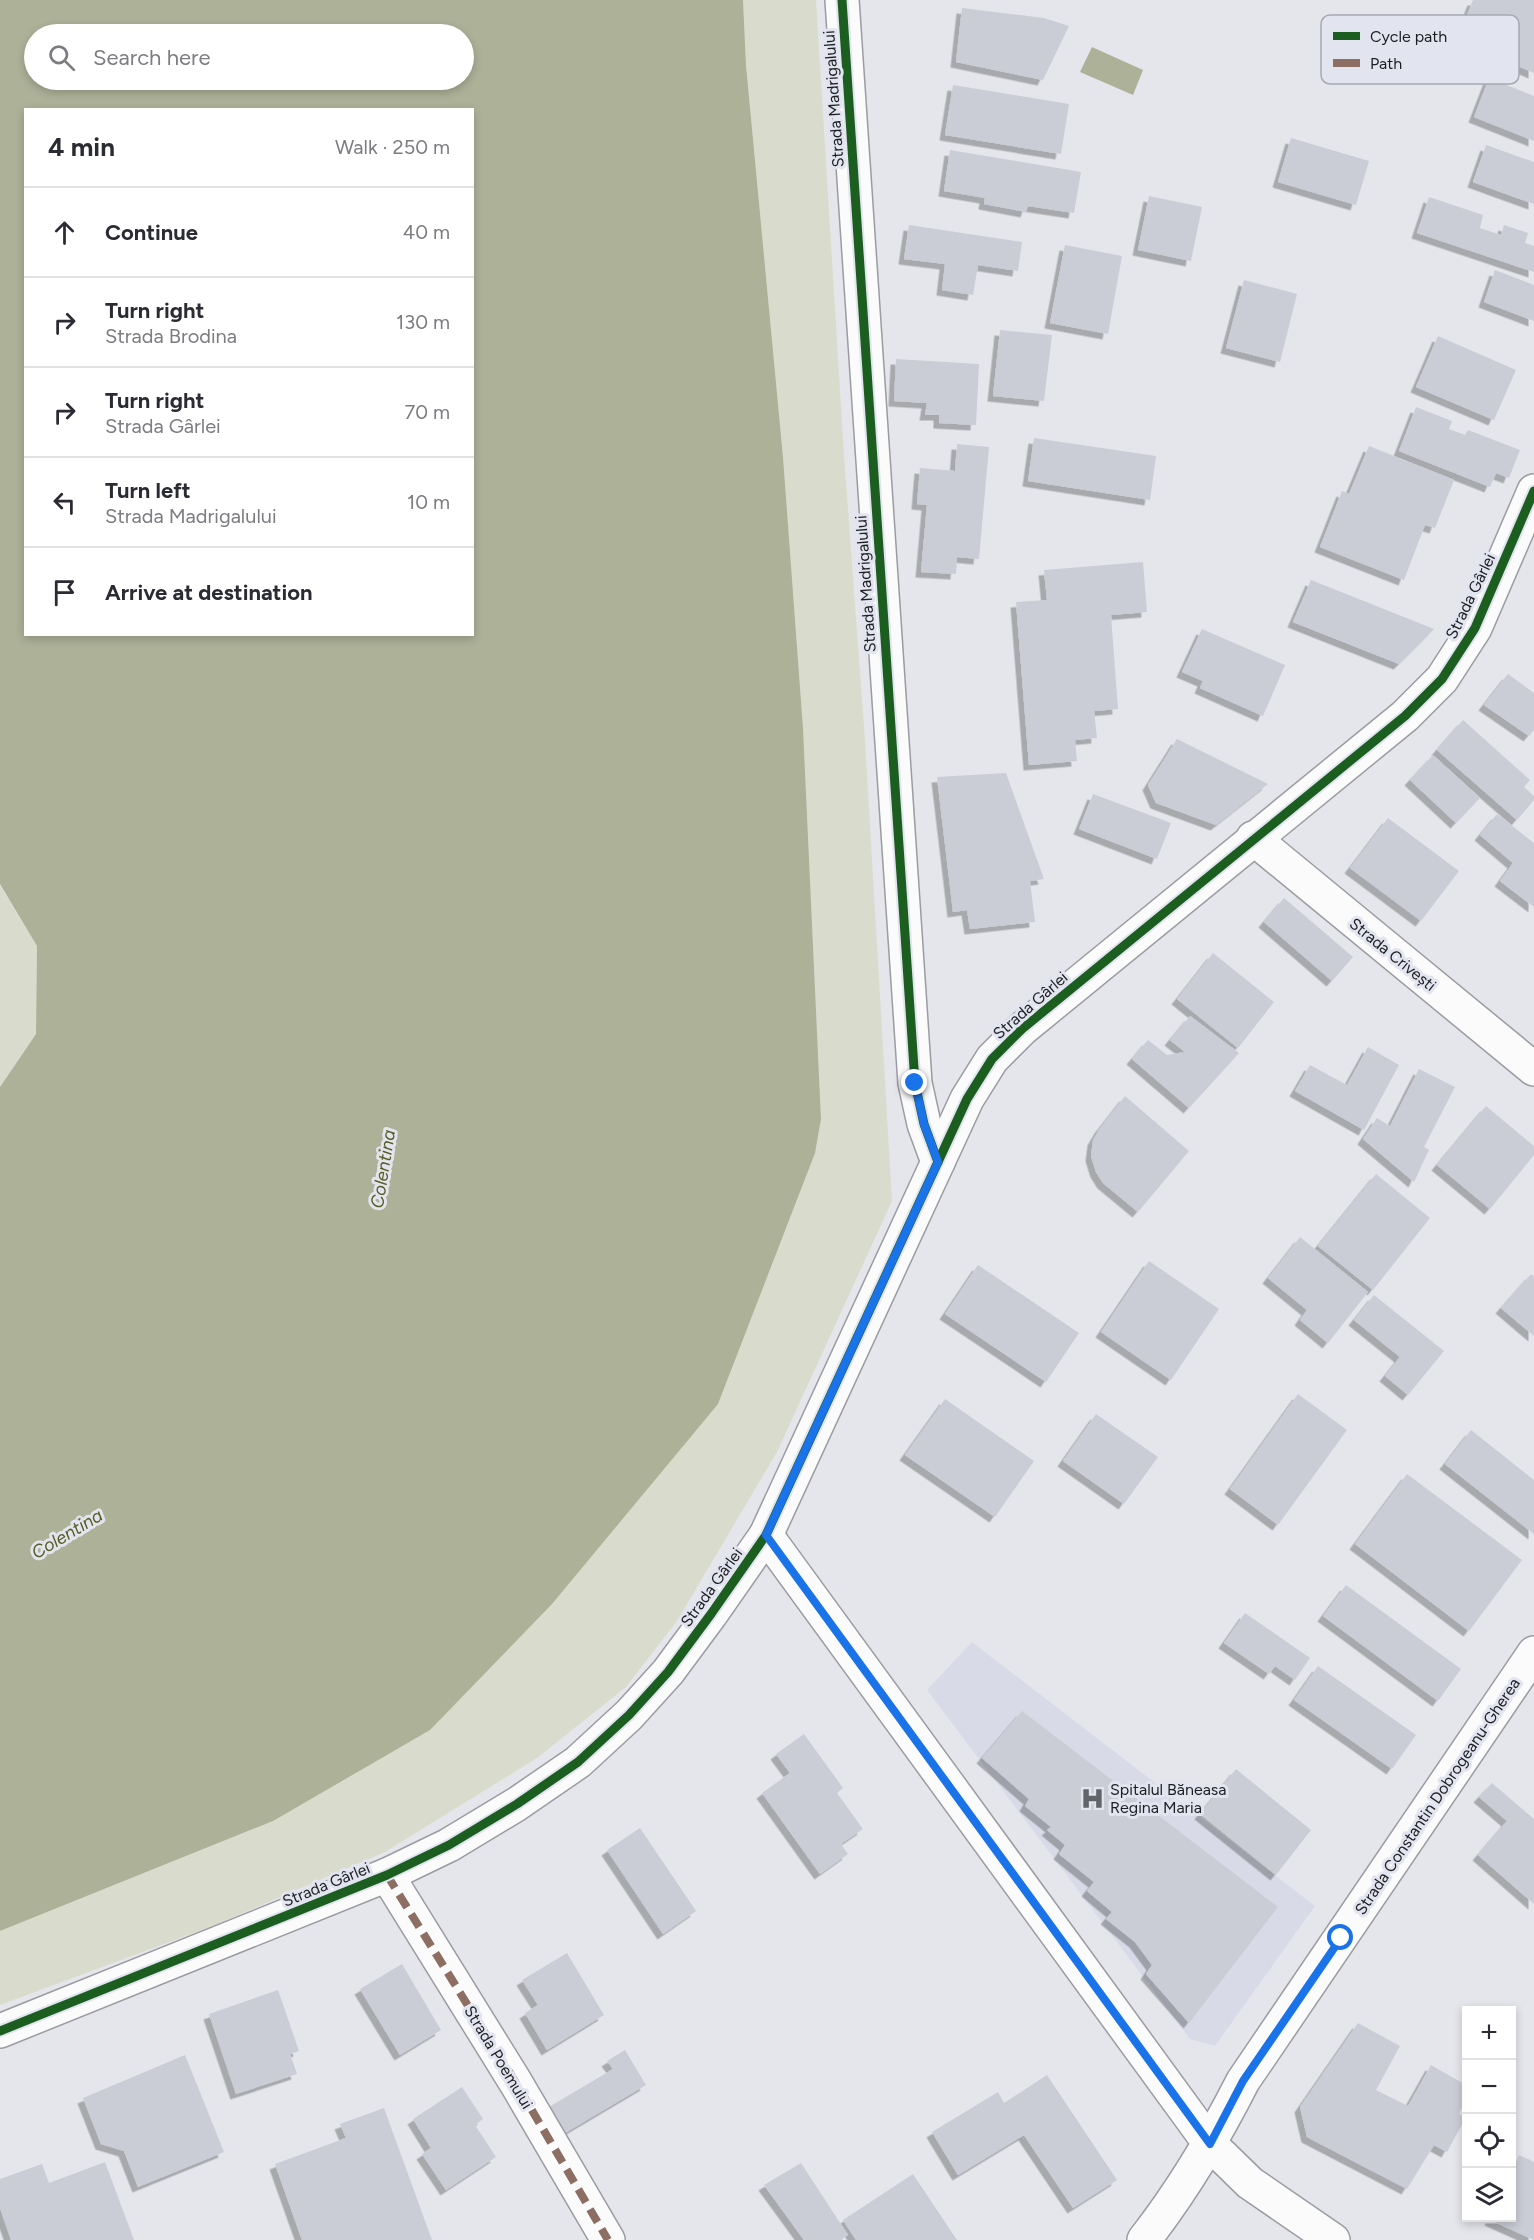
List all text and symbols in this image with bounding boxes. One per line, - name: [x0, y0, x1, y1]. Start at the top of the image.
- legend: [1321, 15, 1519, 84]
- search box: [24, 24, 474, 90]
- text: Cycle path: [1370, 27, 1447, 46]
- street label: Strada Madrigalului: [819, 30, 848, 168]
- icon: search: [45, 41, 78, 74]
- text: Search here: [93, 44, 211, 71]
- text: Path: [1370, 54, 1402, 73]
- text: 4 min: [48, 131, 115, 163]
- text: Walk · 250 m: [335, 135, 450, 159]
- icon: ahead: [48, 216, 81, 249]
- text: Continue: [105, 219, 198, 246]
- text: 40 m: [403, 220, 450, 244]
- text: Turn right: [105, 297, 204, 324]
- icon: right: [48, 306, 81, 339]
- text: 130 m: [396, 310, 450, 334]
- text: Strada Brodina: [105, 324, 237, 348]
- text: Turn right: [105, 387, 204, 414]
- icon: right: [48, 396, 81, 429]
- text: 70 m: [404, 400, 450, 424]
- text: Strada Gârlei: [105, 414, 221, 438]
- text: Turn left: [105, 477, 191, 504]
- icon: left: [48, 486, 81, 519]
- text: 10 m: [407, 490, 450, 514]
- text: Strada Madrigalului: [105, 504, 277, 528]
- street label: Strada Madrigalului: [851, 515, 880, 653]
- street label: Strada Gârlei: [1442, 550, 1499, 642]
- icon: arrive: [48, 576, 81, 609]
- text: Arrive at destination: [105, 579, 313, 606]
- street label: Strada Crivești: [1346, 914, 1440, 995]
- street label: Strada Gârlei: [989, 968, 1072, 1043]
- route end: [901, 1069, 927, 1095]
- water label: Colentina: [366, 1128, 400, 1210]
- water label: Colentina: [27, 1504, 107, 1564]
- street label: Strada Gârlei: [677, 1544, 746, 1630]
- street label: Strada Constantin Dobrogeanu-Gherea: [1351, 1674, 1524, 1918]
- place label: Spitalul Băneasa Regina Maria: [1110, 1780, 1226, 1817]
- hospital icon: Spitalul Băneasa Regina Maria: [1079, 1785, 1105, 1811]
- street label: Strada Gârlei: [280, 1858, 373, 1911]
- route start: [1327, 1924, 1353, 1950]
- street label: Strada Poemului: [460, 2002, 537, 2112]
- map controls: [1462, 2006, 1516, 2222]
- button: +: [1462, 2006, 1516, 2060]
- button: −: [1462, 2060, 1516, 2114]
- button: locate: [1462, 2114, 1516, 2168]
- button: layers: [1462, 2168, 1516, 2222]

